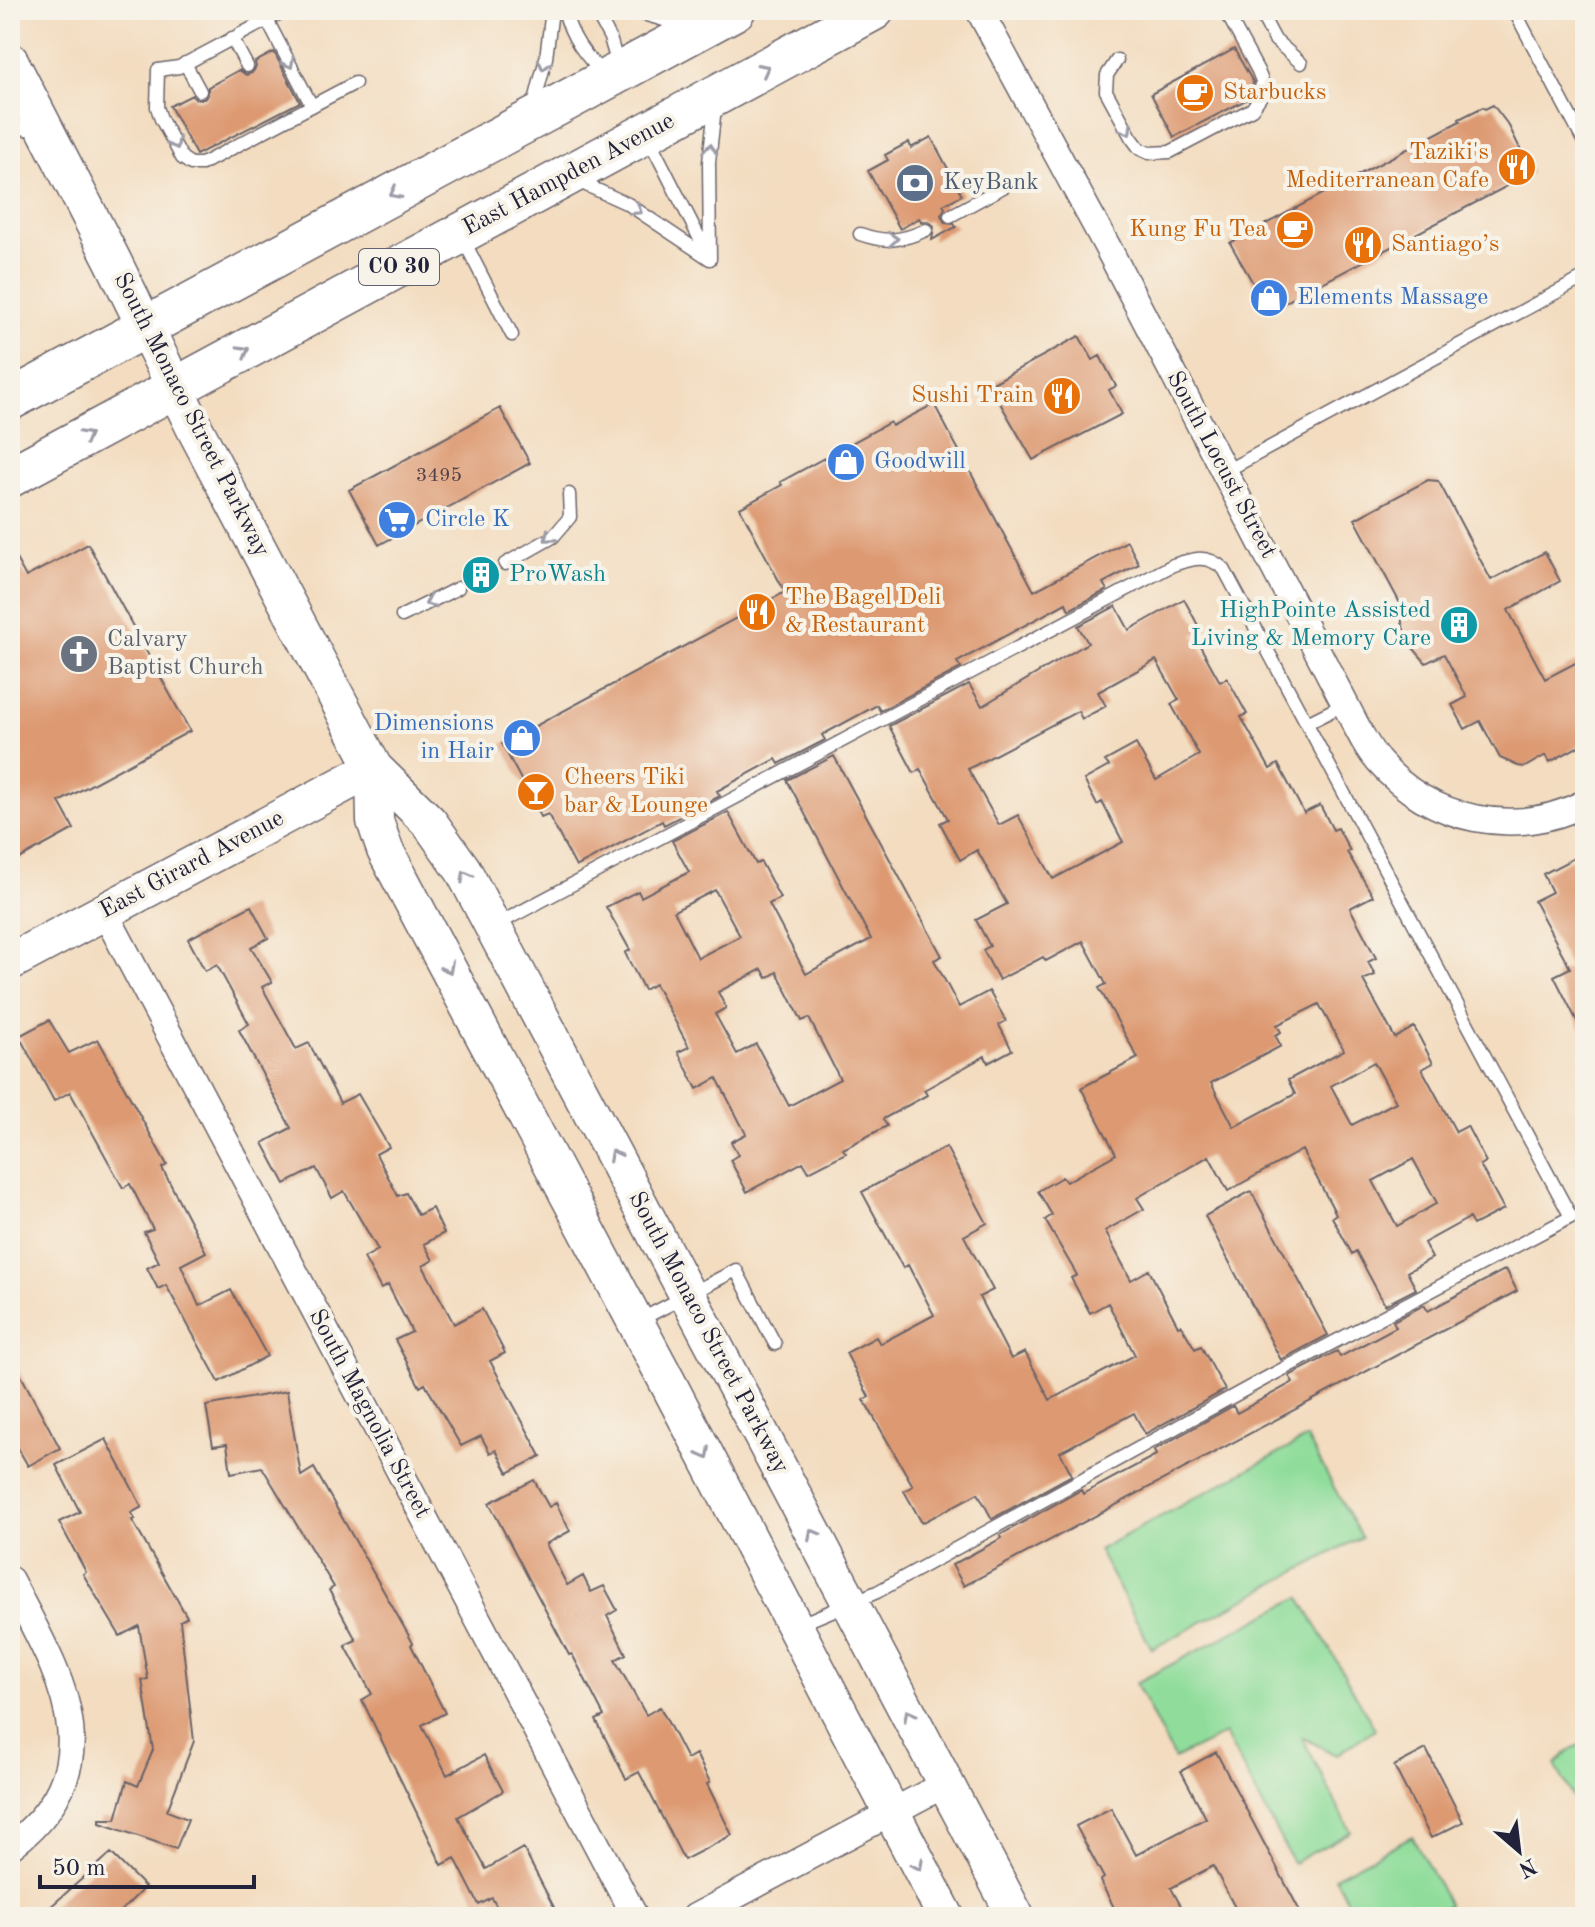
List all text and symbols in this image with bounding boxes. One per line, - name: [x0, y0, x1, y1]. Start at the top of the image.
- one-way arrow: [280, 55, 295, 69]
- one-way arrow: [536, 58, 553, 72]
- one-way arrow: [756, 64, 770, 79]
- cafe icon: Starbucks: [1174, 72, 1216, 114]
- place label: Starbucks: [1223, 81, 1326, 105]
- street label: East Hampden Avenue: [459, 109, 679, 241]
- one-way arrow: [1117, 121, 1133, 135]
- one-way arrow: [165, 135, 180, 150]
- place label: Taziki's Mediterranean Cafe: [1285, 141, 1489, 193]
- one-way arrow: [701, 142, 718, 155]
- restaurant icon: Taziki's Mediterranean Cafe: [1496, 146, 1538, 188]
- bank icon: KeyBank: [894, 162, 936, 204]
- place label: KeyBank: [943, 171, 1039, 195]
- one-way arrow: [388, 184, 403, 199]
- one-way arrow: [628, 200, 643, 215]
- cafe icon: Kung Fu Tea: [1274, 209, 1316, 251]
- place label: Kung Fu Tea: [1129, 218, 1267, 242]
- restaurant icon: Santiago’s: [1342, 224, 1384, 266]
- one-way arrow: [887, 231, 900, 248]
- place label: Santiago’s: [1391, 233, 1499, 257]
- road number: CO 30: [359, 249, 439, 285]
- street label: South Monaco Street Parkway: [109, 269, 273, 561]
- shop icon: Elements Massage: [1248, 277, 1290, 319]
- place label: Elements Massage: [1297, 286, 1488, 310]
- one-way arrow: [236, 345, 251, 360]
- street label: South Locust Street: [1162, 367, 1280, 563]
- restaurant icon: Sushi Train: [1041, 375, 1083, 417]
- place label: Sushi Train: [911, 384, 1034, 408]
- one-way arrow: [77, 431, 92, 446]
- shop icon: Goodwill: [825, 441, 867, 483]
- place label: Goodwill: [874, 450, 966, 474]
- house number: 3495: [416, 466, 462, 486]
- supermarket icon: Circle K: [376, 499, 418, 541]
- place label: Circle K: [425, 508, 510, 532]
- one-way arrow: [544, 527, 559, 542]
- building icon: ProWash: [460, 554, 502, 596]
- place label: ProWash: [509, 563, 606, 587]
- place label: The Bagel Deli & Restaurant: [785, 586, 941, 638]
- restaurant icon: The Bagel Deli & Restaurant: [736, 591, 778, 633]
- one-way arrow: [423, 592, 438, 608]
- place label: HighPointe Assisted Living & Memory Care: [1191, 599, 1431, 651]
- building icon: HighPointe Assisted Living & Memory Care: [1438, 604, 1480, 646]
- place label: Calvary Baptist Church: [107, 628, 264, 680]
- church icon: Calvary Baptist Church: [58, 633, 100, 675]
- place label: Dimensions in Hair: [374, 712, 494, 764]
- shop icon: Dimensions in Hair: [501, 717, 543, 759]
- place label: Cheers Tiki bar & Lounge: [564, 766, 708, 818]
- bar icon: Cheers Tiki bar & Lounge: [515, 771, 557, 813]
- street label: East Girard Avenue: [96, 806, 288, 924]
- one-way arrow: [460, 870, 476, 885]
- one-way arrow: [438, 960, 453, 975]
- one-way arrow: [609, 1149, 624, 1163]
- street label: South Monaco Street Parkway: [623, 1188, 793, 1478]
- street label: South Magnolia Street: [304, 1306, 434, 1522]
- one-way arrow: [696, 1446, 711, 1461]
- one-way arrow: [807, 1528, 822, 1543]
- one-way arrow: [903, 1709, 918, 1723]
- north arrow: [1479, 1811, 1559, 1891]
- scale bar: [40, 1839, 254, 1889]
- text: N: [1515, 1853, 1540, 1881]
- one-way arrow: [908, 1856, 924, 1870]
- text: 50 m: [52, 1857, 106, 1881]

